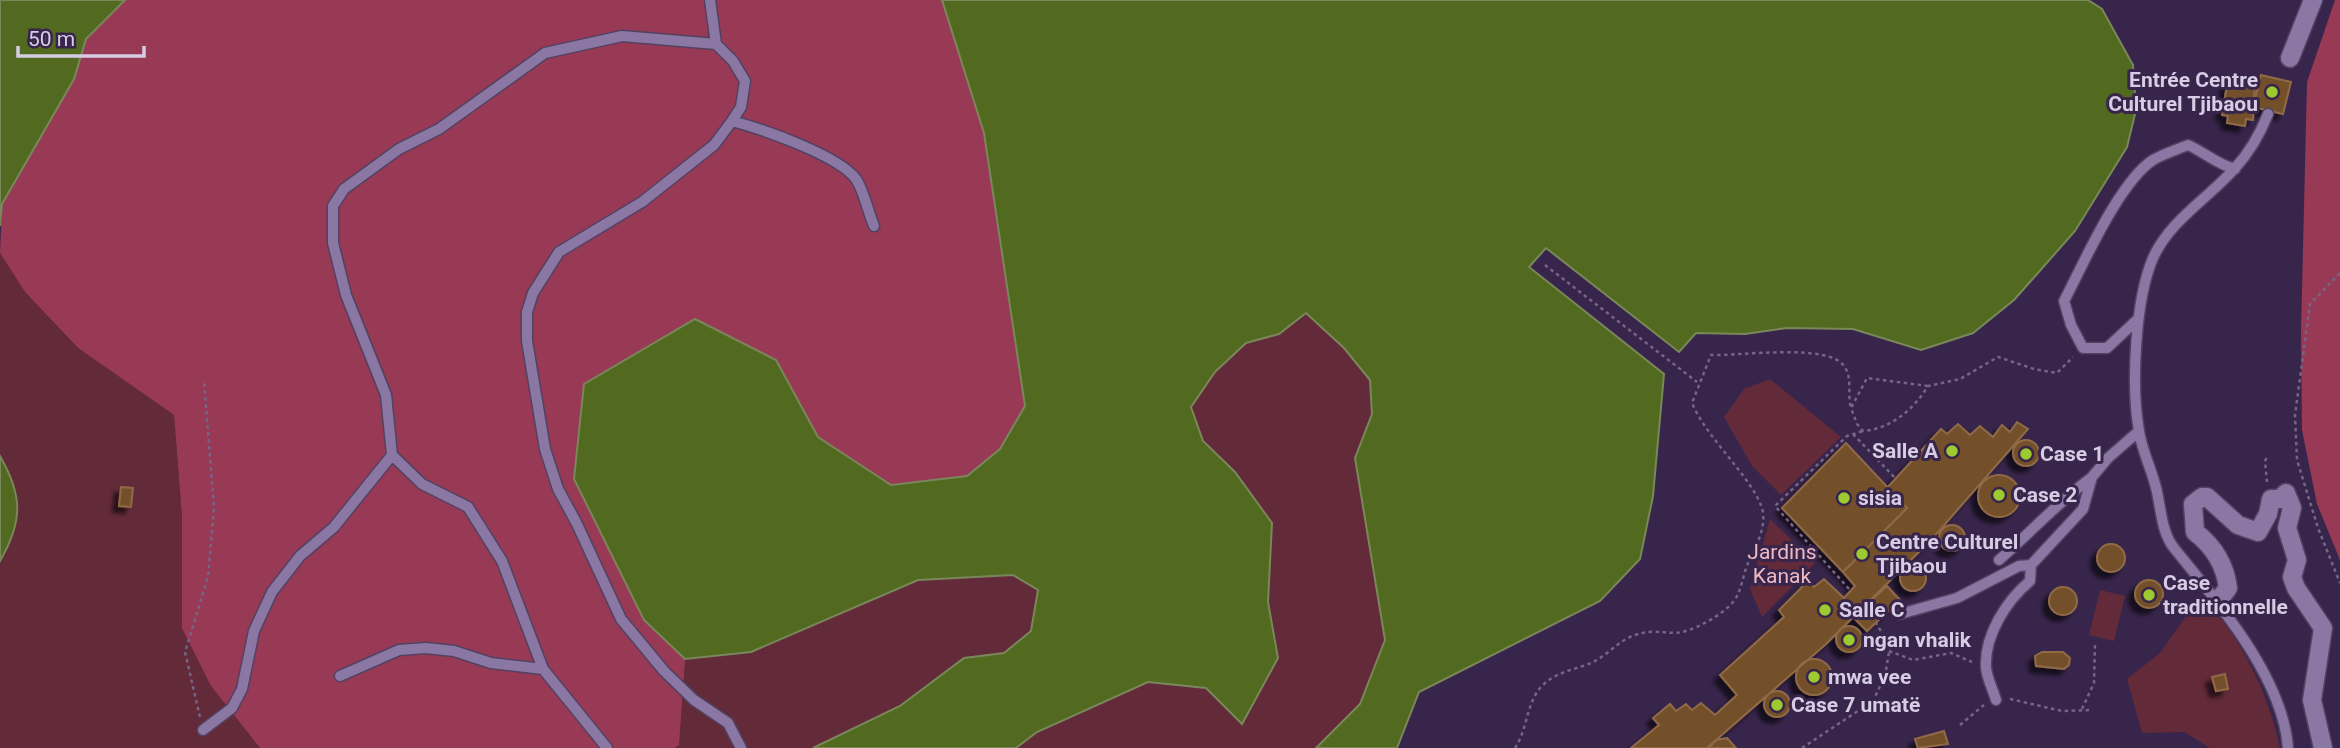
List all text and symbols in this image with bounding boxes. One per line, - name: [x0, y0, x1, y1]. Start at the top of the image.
- scale bar: [18, 14, 144, 58]
- text: 50 m: [28, 27, 75, 51]
- place label: Entrée Centre Culturel Tjibaou: [2108, 68, 2258, 116]
- marker: Entrée Centre Culturel Tjibaou: [2264, 84, 2280, 100]
- place label: Salle A: [1872, 439, 1939, 463]
- place label: Case 1: [2040, 442, 2104, 466]
- marker: Salle A: [1944, 443, 1960, 459]
- marker: Case 1: [2018, 446, 2034, 462]
- place label: Case 2: [2013, 483, 2077, 507]
- place label: sisia: [1858, 486, 1902, 510]
- marker: Case 2: [1991, 487, 2007, 503]
- marker: sisia: [1836, 490, 1852, 506]
- place label: Centre Culturel Tjibaou: [1876, 530, 2018, 578]
- park label: Jardins Kanak: [1747, 540, 1817, 588]
- marker: Centre Culturel Tjibaou: [1854, 546, 1870, 562]
- place label: Case traditionnelle: [2163, 571, 2288, 619]
- marker: Case traditionnelle: [2141, 587, 2157, 603]
- place label: Salle C: [1839, 598, 1905, 622]
- marker: Salle C: [1817, 602, 1833, 618]
- place label: ngan vhalik: [1863, 628, 1972, 652]
- marker: ngan vhalik: [1841, 632, 1857, 648]
- place label: mwa vee: [1828, 665, 1911, 689]
- marker: mwa vee: [1806, 669, 1822, 685]
- place label: Case 7 umatë: [1791, 693, 1920, 717]
- marker: Case 7 umatë: [1769, 697, 1785, 713]

